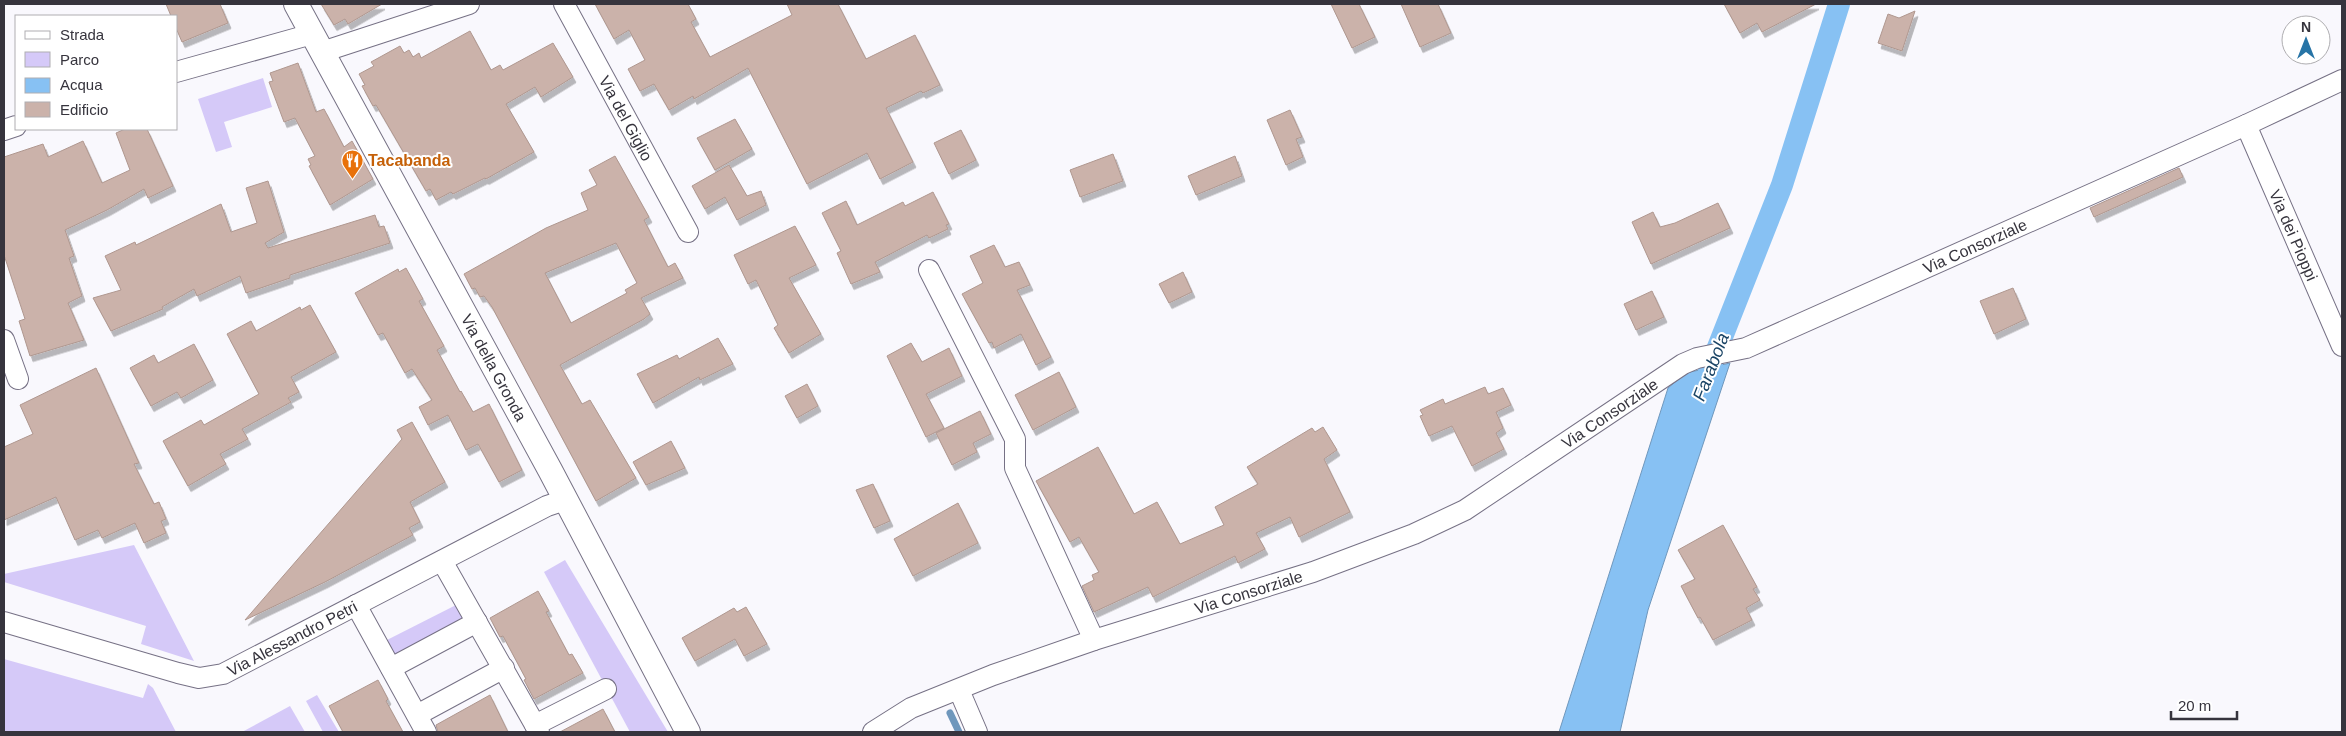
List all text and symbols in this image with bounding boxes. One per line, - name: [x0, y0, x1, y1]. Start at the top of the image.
- legend: [15, 15, 178, 130]
- north arrow: [2281, 15, 2331, 65]
- text: N: [2301, 19, 2311, 35]
- text: Strada: [60, 26, 105, 43]
- text: Parco: [60, 51, 99, 68]
- street label: Via del Giglio: [596, 73, 656, 164]
- text: Acqua: [60, 76, 103, 93]
- text: Edificio: [60, 101, 108, 118]
- restaurant icon: Tacabanda: [340, 148, 364, 179]
- place label: Tacabanda: [368, 152, 451, 169]
- street label: Via dei Pioppi: [2267, 187, 2321, 283]
- street label: Via Consorziale: [1920, 215, 2029, 276]
- street label: Via della Gronda: [458, 311, 530, 424]
- water label: Farabola: [1689, 330, 1733, 404]
- street label: Via Consorziale: [1559, 375, 1661, 451]
- street label: Via Consorziale: [1193, 567, 1305, 617]
- street label: Via Alessandro Petri: [224, 598, 360, 679]
- scale bar: [2171, 688, 2237, 720]
- text: 20 m: [2178, 697, 2211, 714]

